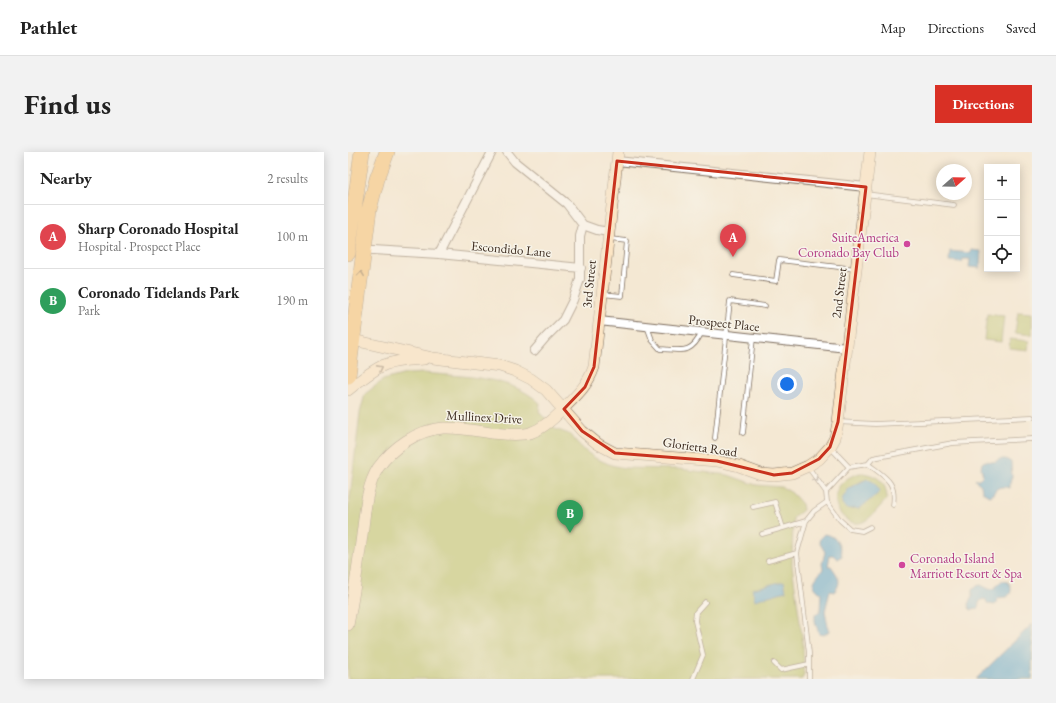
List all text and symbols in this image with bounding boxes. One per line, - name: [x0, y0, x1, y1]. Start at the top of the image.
- text: Pathlet: [20, 15, 77, 40]
- text: Map: [880, 19, 906, 37]
- text: Directions: [928, 19, 984, 37]
- text: Saved: [1006, 19, 1036, 37]
- button: Directions: [935, 85, 1032, 123]
- text: Find us: [24, 86, 111, 122]
- north arrow: [936, 164, 972, 200]
- map controls: [984, 164, 1020, 272]
- button: +: [984, 164, 1020, 200]
- text: Nearby: [40, 167, 92, 189]
- text: 2 results: [267, 170, 308, 187]
- button: −: [984, 200, 1020, 236]
- text: Sharp Coronado Hospital: [78, 219, 238, 238]
- pin: A: [720, 224, 746, 257]
- text: A: [48, 228, 58, 245]
- text: 100 m: [277, 228, 308, 245]
- place label: SuiteAmerica Coronado Bay Club: [798, 229, 900, 261]
- button: locate: [984, 236, 1020, 272]
- street label: Escondido Lane: [470, 237, 552, 261]
- text: Hospital · Prospect Place: [78, 238, 201, 255]
- marker: SuiteAmerica Coronado Bay Club: [902, 239, 912, 249]
- street label: 3rd Street: [578, 259, 600, 309]
- street label: 2nd Street: [827, 267, 851, 319]
- one-way arrow: [356, 271, 365, 277]
- text: Coronado Tidelands Park: [78, 283, 239, 302]
- text: B: [49, 292, 57, 309]
- text: 190 m: [277, 292, 308, 309]
- text: Park: [78, 302, 100, 319]
- street label: Prospect Place: [688, 311, 760, 335]
- one-way arrow: [376, 365, 383, 372]
- your location: [777, 374, 797, 394]
- street label: Mullinex Drive: [446, 407, 522, 427]
- street label: Glorietta Road: [662, 433, 739, 461]
- one-way arrow: [812, 475, 819, 482]
- pin: B: [557, 500, 583, 533]
- place label: Coronado Island Marriott Resort & Spa: [910, 550, 1023, 582]
- marker: Coronado Island Marriott Resort & Spa: [897, 560, 907, 570]

